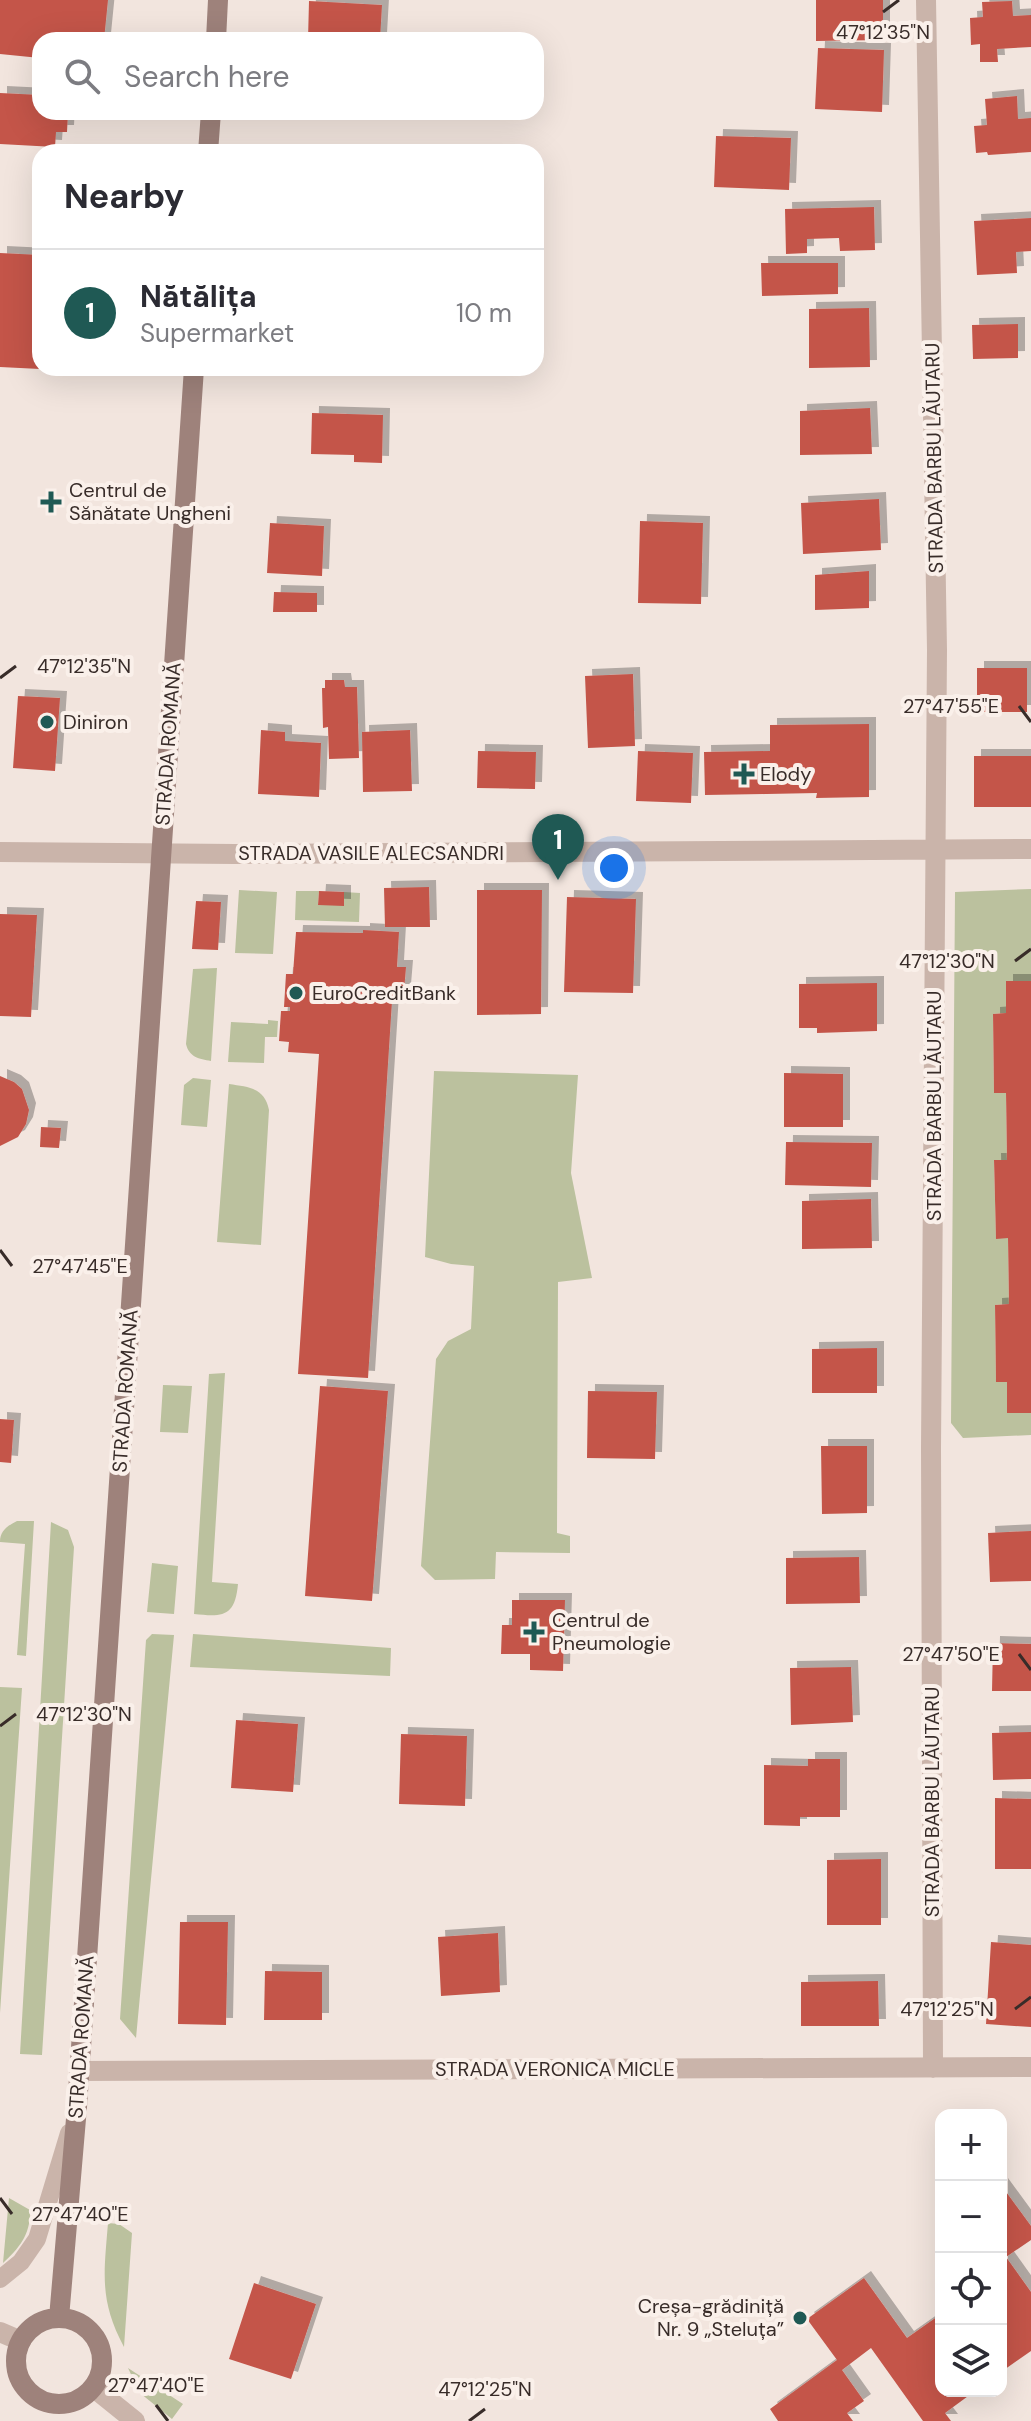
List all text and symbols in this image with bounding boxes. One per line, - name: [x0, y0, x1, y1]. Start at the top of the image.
- text: 47°12'35"N: [836, 19, 930, 45]
- search box: [32, 32, 544, 120]
- icon: search: [60, 54, 104, 98]
- text: Search here: [124, 57, 290, 96]
- text: Nearby: [64, 174, 184, 219]
- text: Nătălița: [140, 277, 257, 316]
- text: 1: [85, 296, 95, 330]
- text: 10 m: [456, 296, 512, 330]
- text: Supermarket: [140, 316, 294, 350]
- street label: STRADA BARBU LĂUTARU: [919, 342, 949, 574]
- place label: Centrul de Sănătate Ungheni: [69, 477, 231, 526]
- marker: Centrul de Sănătate Ungheni: [40, 491, 62, 513]
- text: 47°12'35"N: [37, 653, 131, 679]
- street label: STRADA ROMANĂ: [149, 662, 187, 826]
- text: 27°47'55"E: [903, 693, 999, 719]
- place label: Diniron: [63, 709, 128, 735]
- marker: Diniron: [38, 713, 56, 731]
- place label: Elody: [760, 761, 811, 787]
- marker: Elody: [735, 765, 753, 783]
- pin: 1: [532, 814, 584, 880]
- street label: STRADA VASILE ALECSANDRI: [238, 840, 504, 866]
- your location: [594, 848, 634, 888]
- text: 47°12'30"N: [899, 948, 995, 974]
- place label: EuroCreditBank: [312, 980, 456, 1006]
- marker: EuroCreditBank: [287, 984, 305, 1002]
- street label: STRADA BARBU LĂUTARU: [921, 991, 947, 1221]
- text: 27°47'45"E: [32, 1253, 128, 1279]
- street label: STRADA ROMANĂ: [106, 1309, 144, 1473]
- place label: Centrul de Pneumologie: [552, 1607, 671, 1656]
- marker: Centrul de Pneumologie: [523, 1621, 545, 1643]
- text: 27°47'50"E: [902, 1641, 1000, 1667]
- street label: STRADA BARBU LĂUTARU: [919, 1687, 945, 1917]
- text: 47°12'30"N: [36, 1701, 132, 1727]
- street label: STRADA ROMANĂ: [62, 1955, 100, 2119]
- text: 47°12'25"N: [900, 1996, 994, 2022]
- street label: STRADA VERONICA MICLE: [435, 2056, 675, 2082]
- map controls: [935, 2109, 1007, 2397]
- button: +: [935, 2109, 1007, 2181]
- button: −: [935, 2181, 1007, 2253]
- text: 27°47'40"E: [31, 2201, 129, 2227]
- button: locate: [935, 2253, 1007, 2325]
- place label: Creșa-grădiniță Nr. 9 „Steluța”: [638, 2293, 784, 2342]
- marker: Creșa-grădiniță Nr. 9 „Steluța”: [791, 2309, 809, 2327]
- button: layers: [935, 2325, 1007, 2397]
- text: 27°47'40"E: [107, 2372, 205, 2398]
- text: 47°12'25"N: [438, 2376, 532, 2402]

